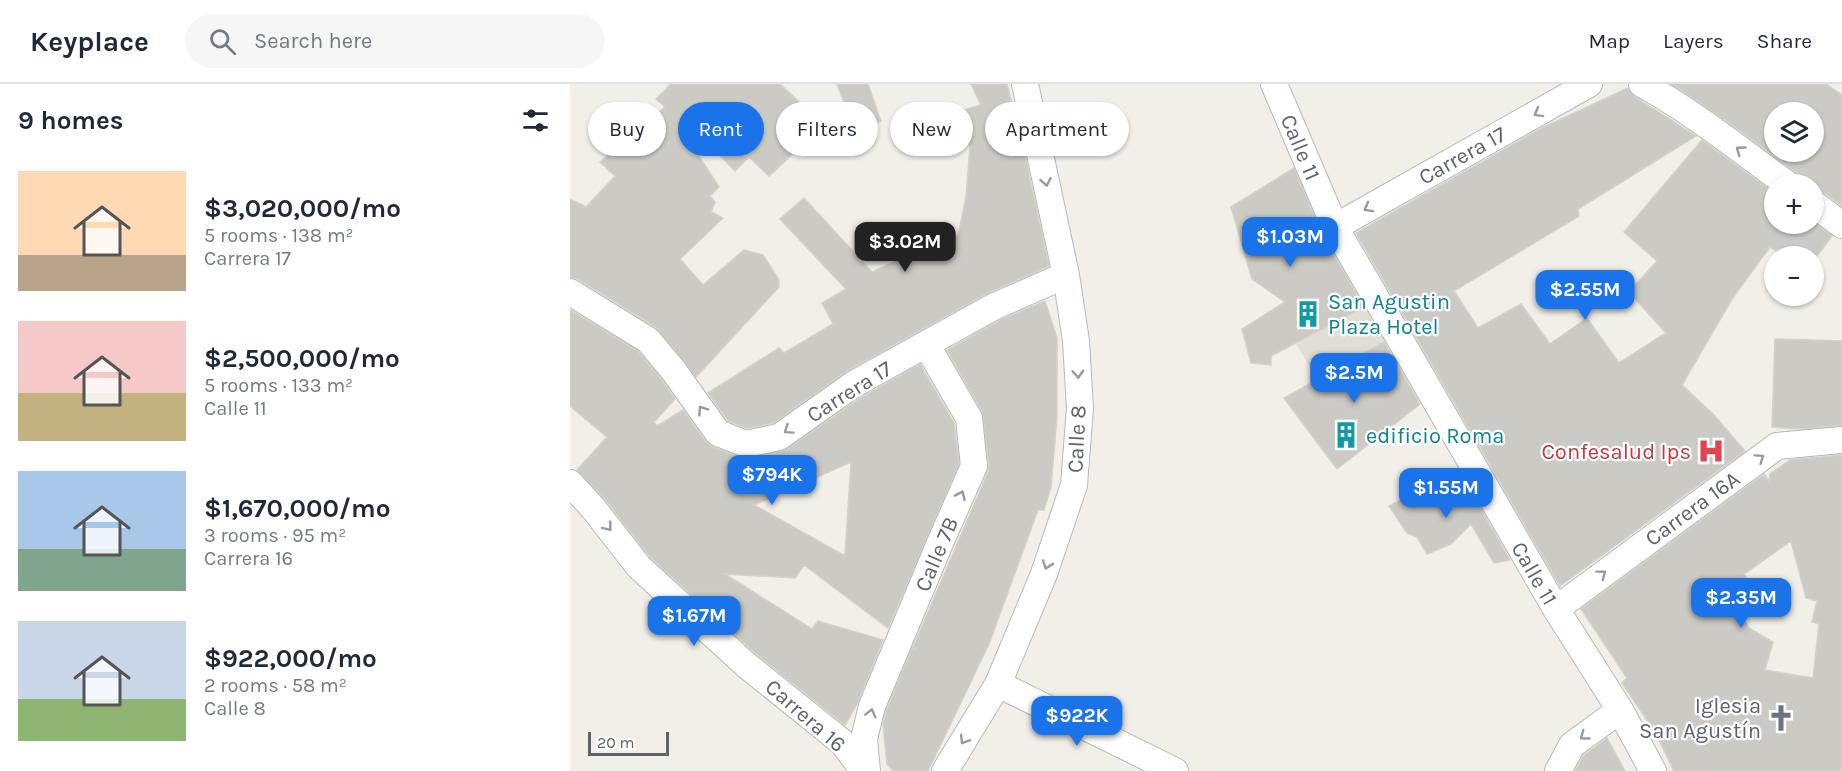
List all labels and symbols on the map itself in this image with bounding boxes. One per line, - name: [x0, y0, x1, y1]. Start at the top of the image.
- one-way arrow: [1534, 106, 1544, 117]
- street label: Calle 11: [1275, 111, 1326, 184]
- street label: Carrera 17: [1414, 121, 1511, 190]
- one-way arrow: [1736, 146, 1747, 157]
- one-way arrow: [1039, 177, 1052, 187]
- one-way arrow: [1364, 201, 1374, 213]
- pin: $1.03M: [1241, 217, 1339, 268]
- pin: $3.02M: [856, 222, 954, 273]
- pin: $2.55M: [1536, 270, 1634, 321]
- place label: San Agustin Plaza Hotel: [1328, 289, 1450, 340]
- building icon: San Agustin Plaza Hotel: [1293, 299, 1323, 329]
- pin: $2.5M: [1312, 353, 1396, 404]
- street label: Carrera 17: [802, 355, 897, 428]
- one-way arrow: [1071, 370, 1084, 379]
- street label: Calle 8: [1062, 404, 1092, 474]
- one-way arrow: [698, 406, 709, 417]
- building icon: edificio Roma: [1331, 420, 1361, 450]
- one-way arrow: [783, 423, 794, 434]
- place label: edificio Roma: [1366, 423, 1504, 449]
- hospital icon: Confesalud Ips: [1696, 436, 1726, 466]
- place label: Confesalud Ips: [1541, 439, 1691, 465]
- pin: $794K: [730, 455, 814, 506]
- one-way arrow: [1753, 455, 1764, 466]
- street label: Carrera 16A: [1640, 466, 1745, 552]
- pin: $1.55M: [1397, 468, 1495, 519]
- one-way arrow: [954, 490, 966, 501]
- street label: Calle 7B: [910, 513, 964, 596]
- one-way arrow: [601, 521, 612, 532]
- street label: Calle 11: [1506, 537, 1563, 610]
- one-way arrow: [1041, 559, 1054, 570]
- one-way arrow: [1596, 570, 1607, 581]
- pin: $2.35M: [1692, 578, 1790, 629]
- pin: $1.67M: [645, 596, 743, 647]
- street label: Carrera 16: [760, 674, 851, 758]
- place label: Iglesia San Agustín: [1639, 693, 1761, 744]
- pin: $922K: [1035, 696, 1119, 747]
- church icon: Iglesia San Agustín: [1766, 703, 1796, 733]
- one-way arrow: [863, 709, 876, 719]
- scale bar: [588, 729, 669, 756]
- one-way arrow: [1580, 729, 1591, 740]
- one-way arrow: [960, 734, 971, 745]

